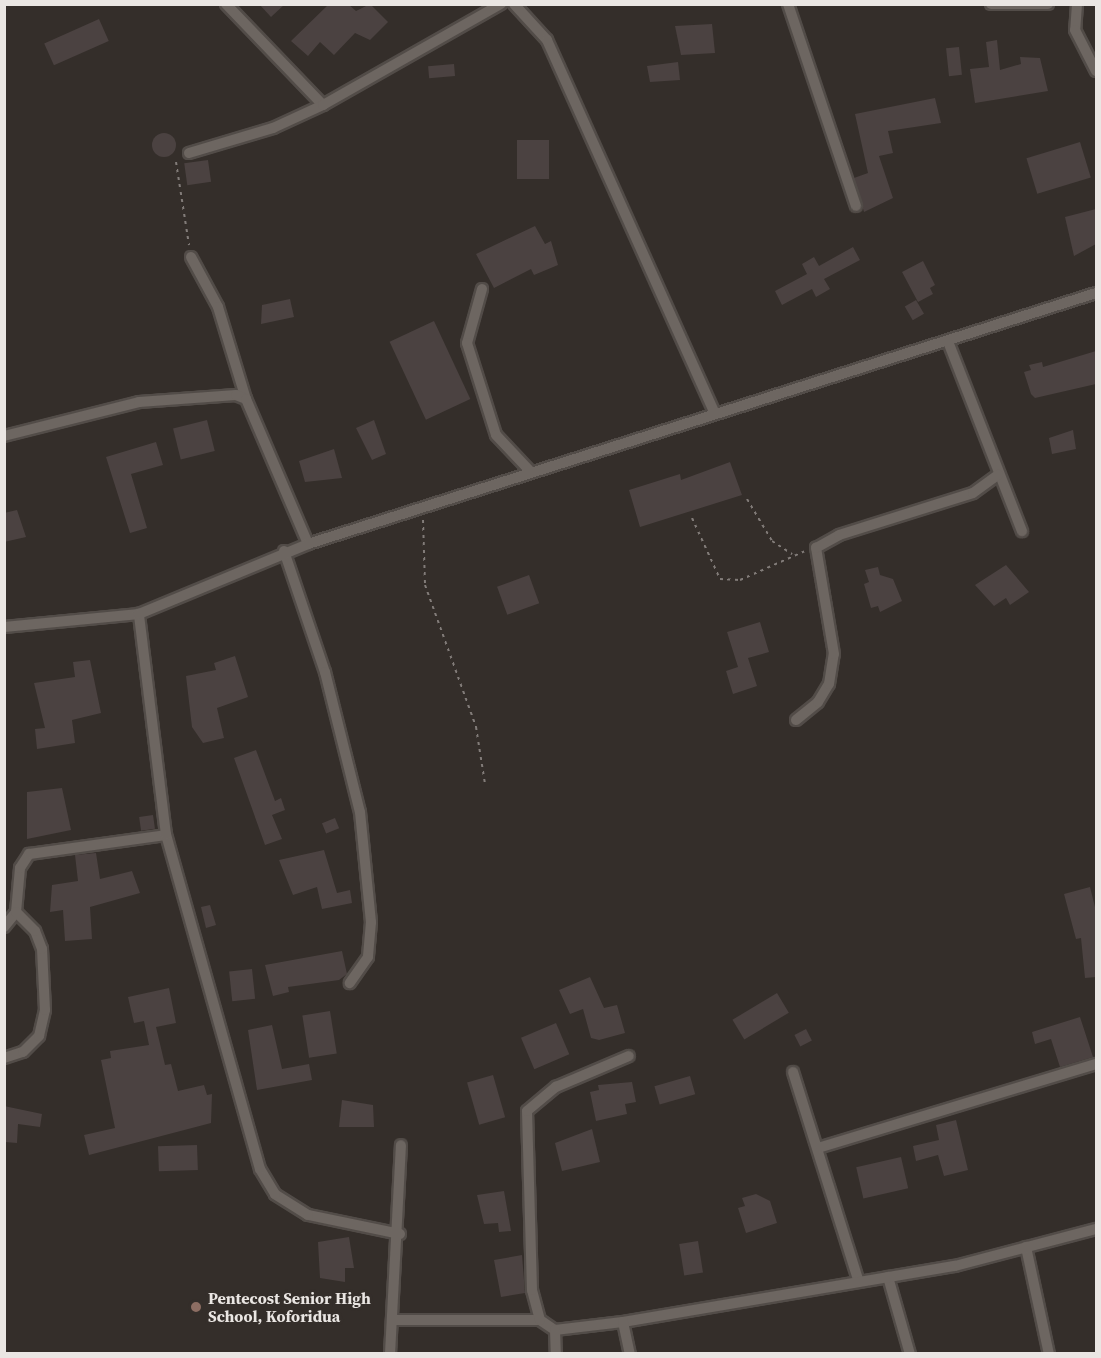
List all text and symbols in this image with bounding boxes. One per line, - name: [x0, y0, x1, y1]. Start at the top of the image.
- place label: Pentecost Senior High School, Koforidua: [208, 1288, 371, 1326]
- marker: Pentecost Senior High School, Koforidua: [189, 1300, 203, 1314]

